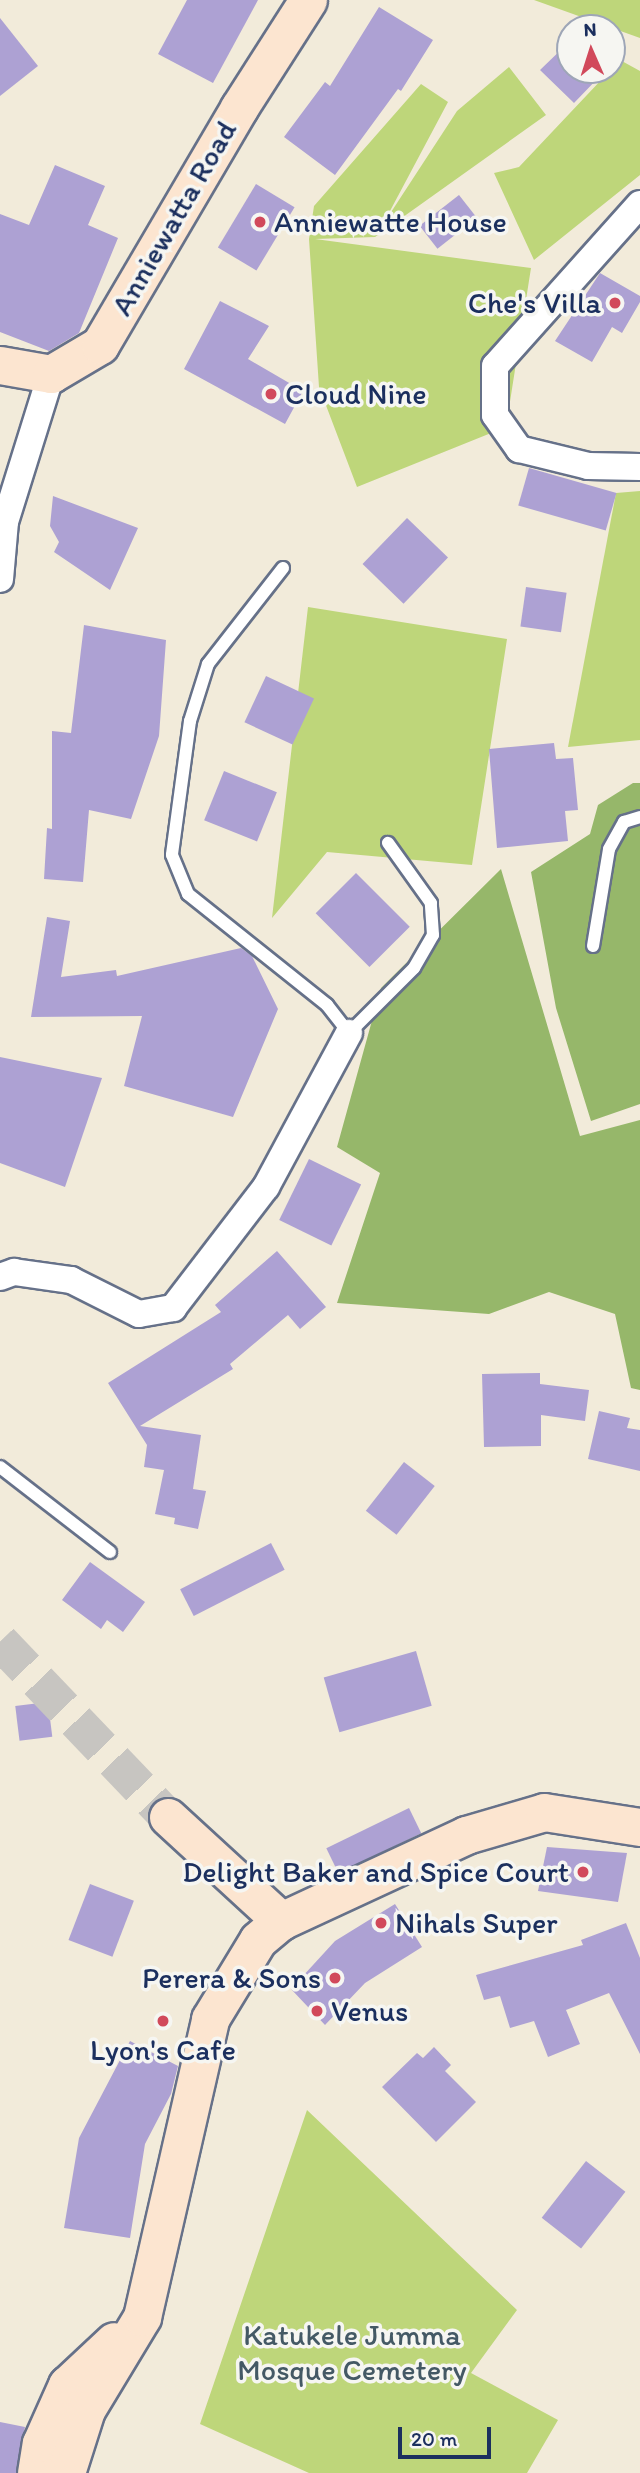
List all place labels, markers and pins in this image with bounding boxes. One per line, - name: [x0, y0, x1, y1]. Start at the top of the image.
- place label: Anniewatte House: [274, 204, 507, 240]
- marker: Anniewatte House: [252, 214, 268, 230]
- place label: Che's Villa: [468, 285, 601, 321]
- marker: Che's Villa: [607, 295, 623, 311]
- place label: Cloud Nine: [285, 376, 426, 412]
- marker: Cloud Nine: [263, 386, 279, 402]
- place label: Delight Baker and Spice Court: [182, 1854, 569, 1890]
- marker: Delight Baker and Spice Court: [575, 1864, 591, 1880]
- place label: Nihals Super: [395, 1905, 557, 1941]
- marker: Nihals Super: [373, 1915, 389, 1931]
- place label: Perera & Sons: [142, 1960, 321, 1996]
- marker: Perera & Sons: [327, 1970, 343, 1986]
- place label: Venus: [331, 1993, 408, 2029]
- marker: Venus: [309, 2003, 325, 2019]
- marker: Lyon's Cafe: [155, 2013, 171, 2029]
- place label: Lyon's Cafe: [90, 2032, 236, 2068]

